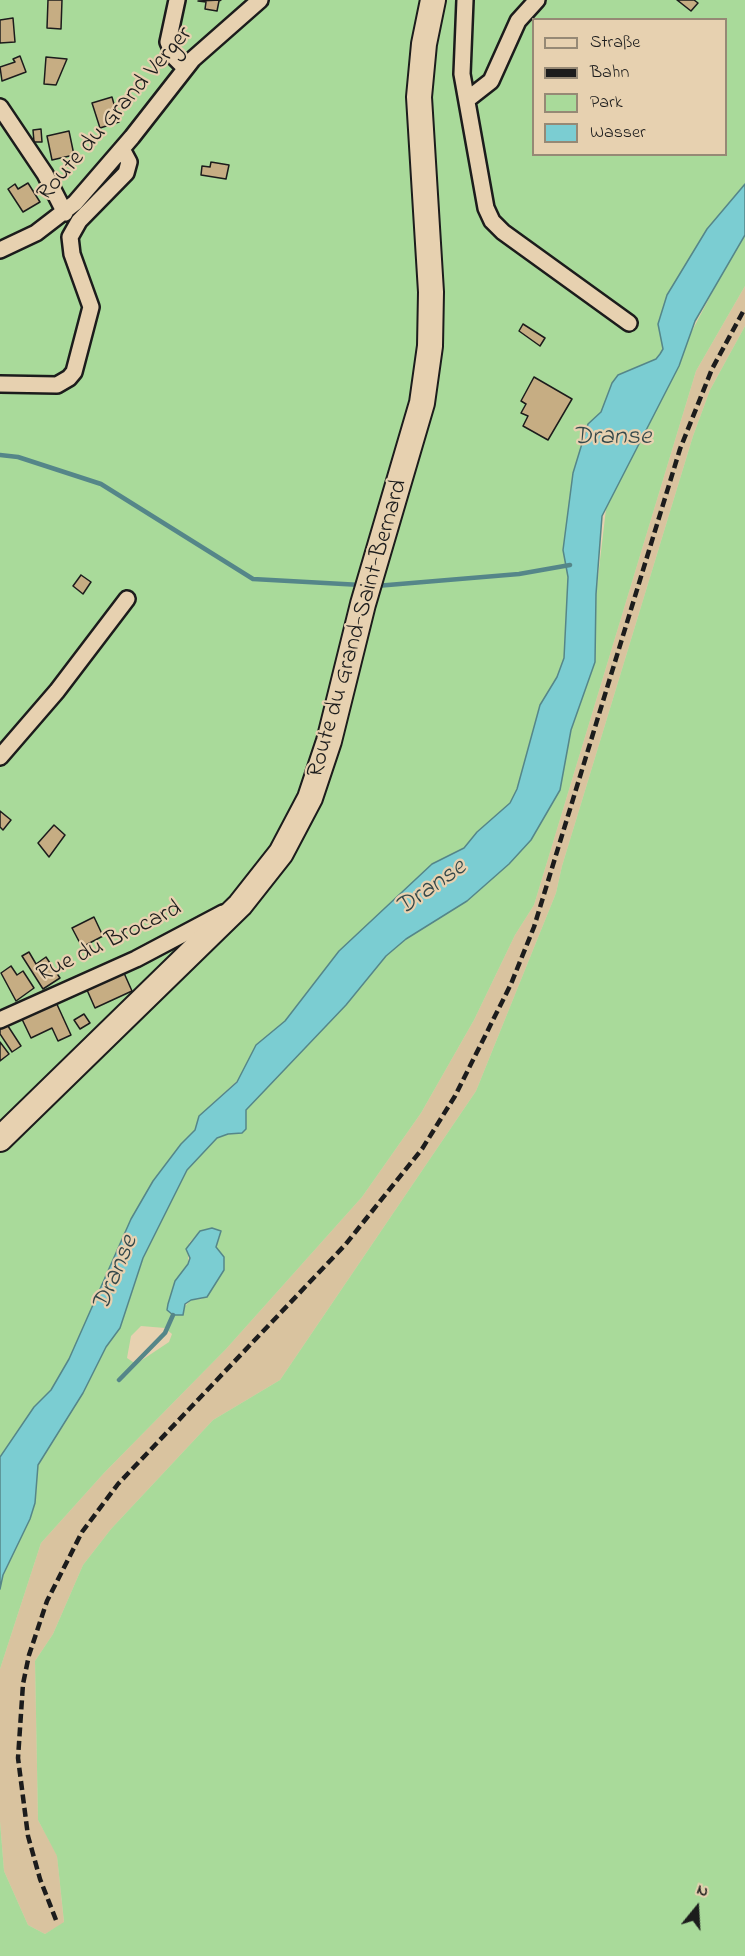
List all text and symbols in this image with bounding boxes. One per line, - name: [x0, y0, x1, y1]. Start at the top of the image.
- legend: [532, 18, 727, 156]
- street label: Route du Grand Verger: [32, 22, 200, 208]
- text: Straße: [590, 30, 640, 56]
- text: Bahn: [590, 60, 629, 86]
- text: Park: [590, 90, 623, 116]
- text: Wasser: [590, 120, 646, 146]
- water label: Dranse: [573, 423, 651, 455]
- street label: Route du Grand-Saint-Bernard: [303, 477, 415, 781]
- water label: Dranse: [391, 854, 473, 924]
- street label: Rue du Brocard: [33, 896, 187, 990]
- water label: Dranse: [87, 1232, 147, 1316]
- north arrow: [667, 1878, 727, 1938]
- text: N: [694, 1878, 711, 1904]

